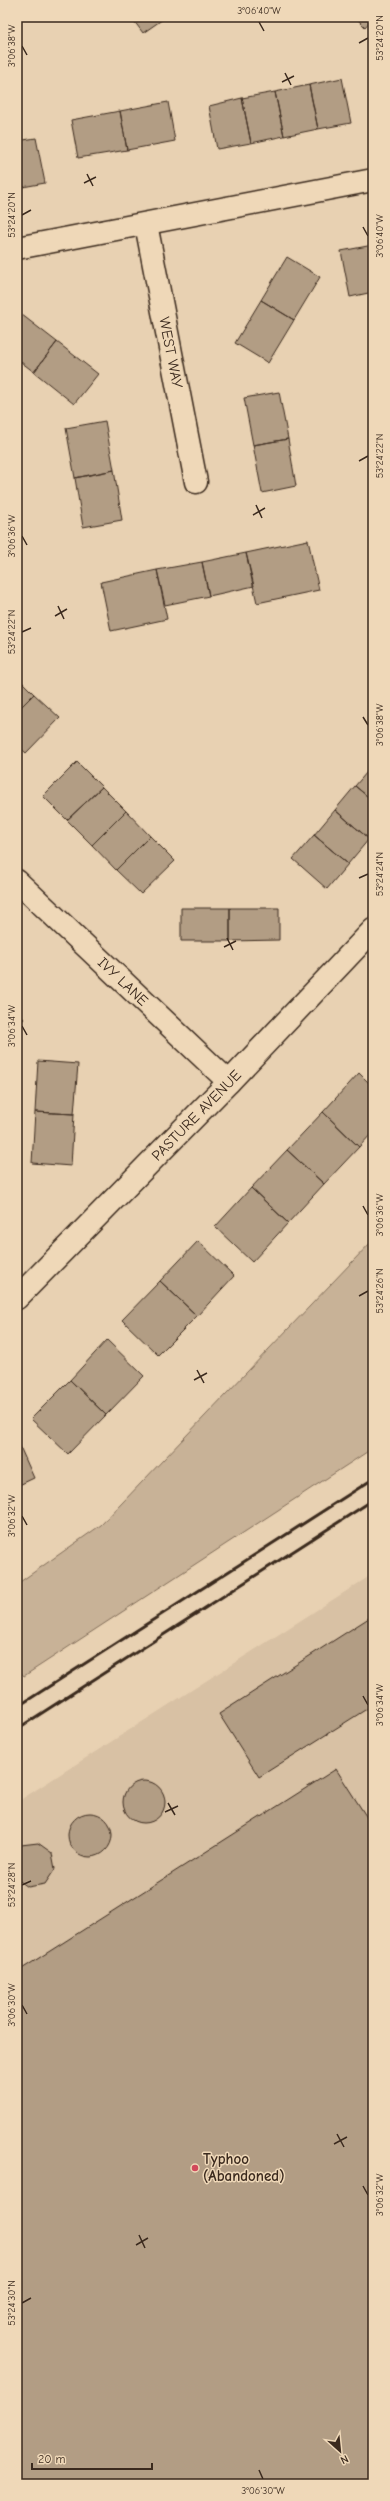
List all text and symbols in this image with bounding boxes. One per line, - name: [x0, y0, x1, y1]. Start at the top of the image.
- text: 3°06'40"W: [237, 5, 281, 17]
- text: 53°24'20"N: [374, 15, 386, 61]
- text: 3°06'38"W: [6, 24, 18, 67]
- text: 53°24'20"N: [6, 192, 18, 238]
- text: 3°06'40"W: [374, 214, 386, 258]
- street label: WEST WAY: [155, 315, 187, 390]
- text: 53°24'22"N: [374, 434, 386, 478]
- text: 3°06'36"W: [6, 514, 18, 557]
- text: 53°24'22"N: [6, 610, 18, 654]
- text: 3°06'38"W: [374, 703, 386, 746]
- text: 53°24'24"N: [374, 852, 386, 896]
- street label: IVY LANE: [94, 953, 152, 1010]
- text: 3°06'34"W: [6, 1005, 18, 1047]
- street label: PASTURE AVENUE: [148, 1066, 245, 1165]
- text: 3°06'36"W: [374, 1193, 386, 1236]
- text: 53°24'26"N: [374, 1269, 386, 1313]
- text: 3°06'32"W: [6, 1494, 18, 1537]
- text: 3°06'34"W: [374, 1684, 386, 1726]
- text: 53°24'28"N: [6, 1863, 18, 1907]
- text: 3°06'30"W: [6, 1983, 18, 2027]
- place label: Typhoo (Abandoned): [203, 2150, 285, 2185]
- marker: Typhoo (Abandoned): [190, 2163, 200, 2173]
- text: 3°06'32"W: [374, 2173, 386, 2216]
- text: 53°24'30"N: [6, 2280, 18, 2326]
- north arrow: [320, 2431, 360, 2471]
- scale bar: [32, 2445, 152, 2471]
- text: 20 m: [38, 2452, 66, 2466]
- text: N: [338, 2452, 350, 2467]
- text: 3°06'30"W: [241, 2485, 285, 2497]

